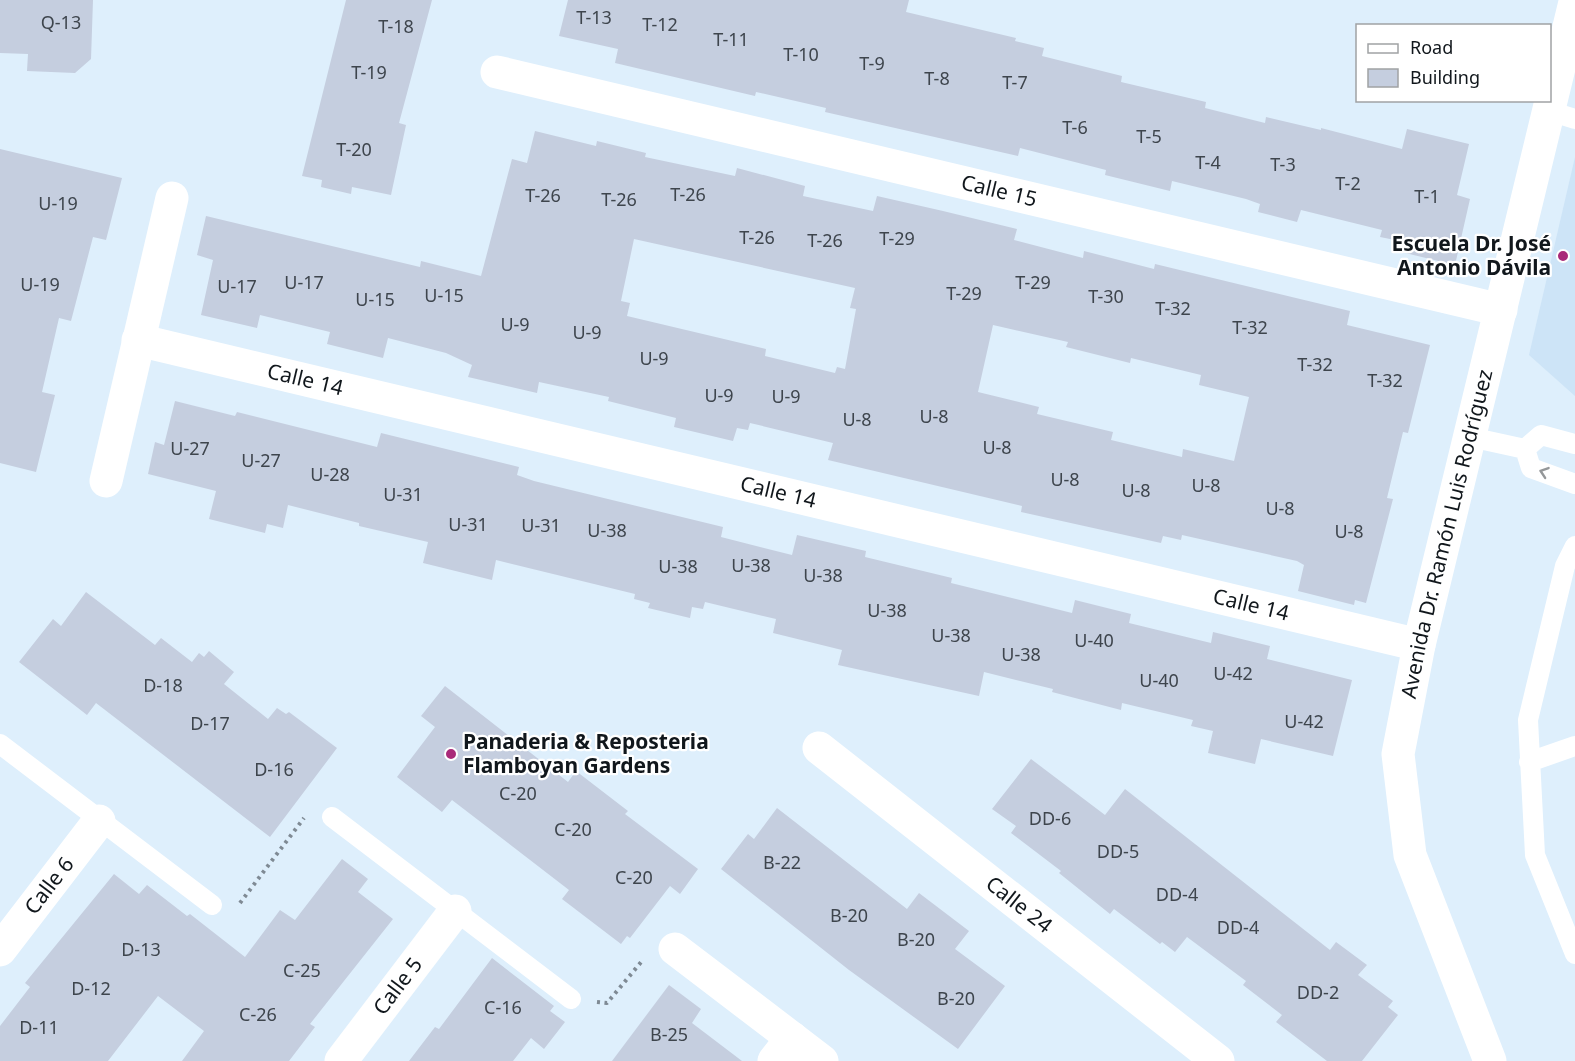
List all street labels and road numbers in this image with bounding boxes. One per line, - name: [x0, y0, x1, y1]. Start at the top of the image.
- street label: Calle 15: [958, 168, 1040, 213]
- street label: Calle 14: [265, 356, 346, 401]
- street label: Avenida Dr. Ramón Luis Rodríguez: [1394, 366, 1498, 701]
- street label: Calle 14: [738, 469, 819, 514]
- street label: Calle 14: [1210, 581, 1292, 627]
- street label: Calle 6: [18, 851, 79, 920]
- street label: Calle 24: [980, 869, 1059, 939]
- street label: Calle 5: [366, 951, 428, 1020]

